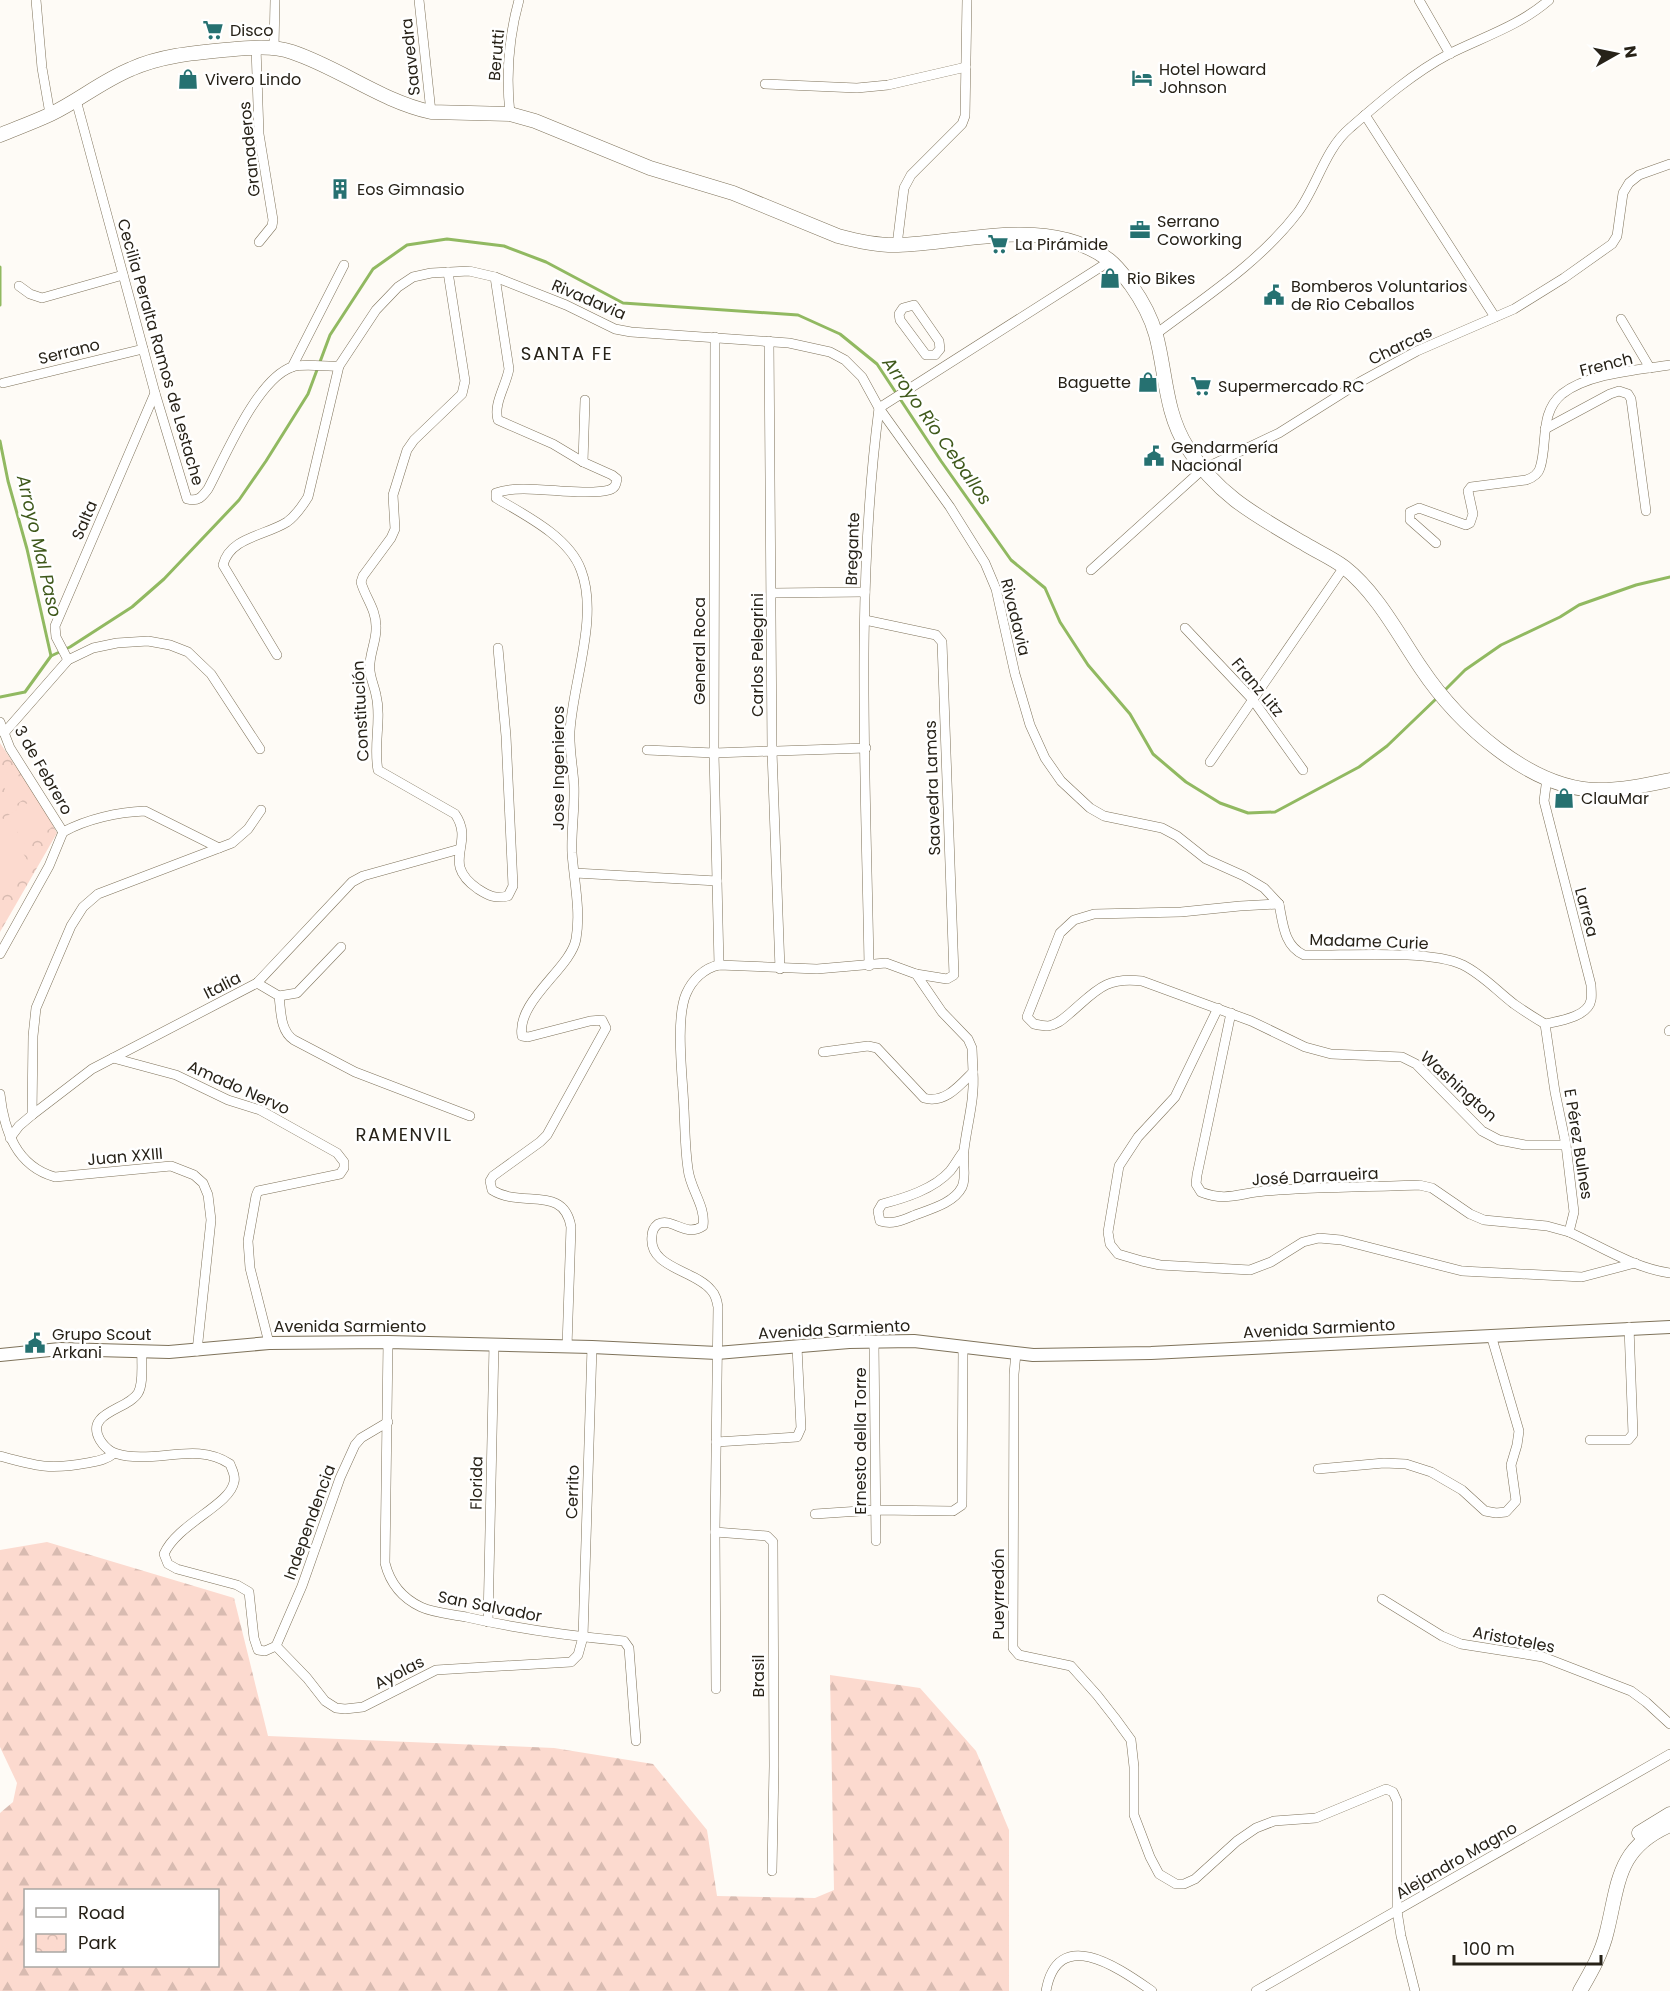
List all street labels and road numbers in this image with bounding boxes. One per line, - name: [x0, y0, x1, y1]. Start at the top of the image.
- street label: Saavedra: [395, 17, 426, 97]
- street label: Berutti: [483, 28, 510, 82]
- street label: Granaderos: [233, 100, 266, 198]
- street label: Cecilia Peralta Ramos de Lestache: [111, 216, 210, 488]
- street label: Rivadavia: [548, 273, 630, 325]
- street label: Charcas: [1364, 320, 1436, 371]
- street label: Serrano: [36, 333, 102, 370]
- street label: French: [1577, 347, 1635, 382]
- street label: Salta: [66, 497, 103, 543]
- street label: Bregante: [840, 512, 865, 586]
- street label: Rivadavia: [995, 576, 1036, 658]
- street label: Carlos Pelegrini: [746, 593, 769, 717]
- street label: General Roca: [688, 597, 711, 705]
- street label: Franz Litz: [1226, 653, 1289, 722]
- street label: Constitución: [346, 660, 375, 762]
- street label: Jose Ingenieros: [547, 706, 570, 830]
- street label: Saavedra Lamas: [919, 720, 946, 856]
- street label: 3 de Febrero: [9, 721, 78, 819]
- street label: Larrea: [1569, 885, 1604, 939]
- street label: Madame Curie: [1309, 928, 1429, 955]
- street label: Italia: [200, 966, 245, 1005]
- street label: Washington: [1415, 1046, 1502, 1127]
- street label: Amado Nervo: [184, 1055, 294, 1120]
- street label: E Pérez Bulnes: [1558, 1087, 1599, 1201]
- street label: Juan XXIII: [86, 1142, 164, 1171]
- street label: José Darraueira: [1251, 1162, 1379, 1191]
- street label: Avenida Sarmiento: [1242, 1313, 1396, 1344]
- street label: Avenida Sarmiento: [757, 1314, 911, 1345]
- street label: Avenida Sarmiento: [274, 1315, 426, 1338]
- street label: Ernesto della Torre: [849, 1367, 872, 1515]
- street label: Florida: [465, 1456, 488, 1510]
- street label: Independencia: [278, 1461, 341, 1583]
- street label: Cerrito: [560, 1465, 585, 1520]
- street label: Pueyrredón: [987, 1548, 1010, 1640]
- street label: San Salvador: [436, 1585, 544, 1628]
- street label: Aristoteles: [1471, 1620, 1557, 1659]
- street label: Ayolas: [370, 1650, 428, 1695]
- street label: Brasil: [747, 1655, 770, 1697]
- street label: Alejandro Magno: [1391, 1816, 1521, 1905]

